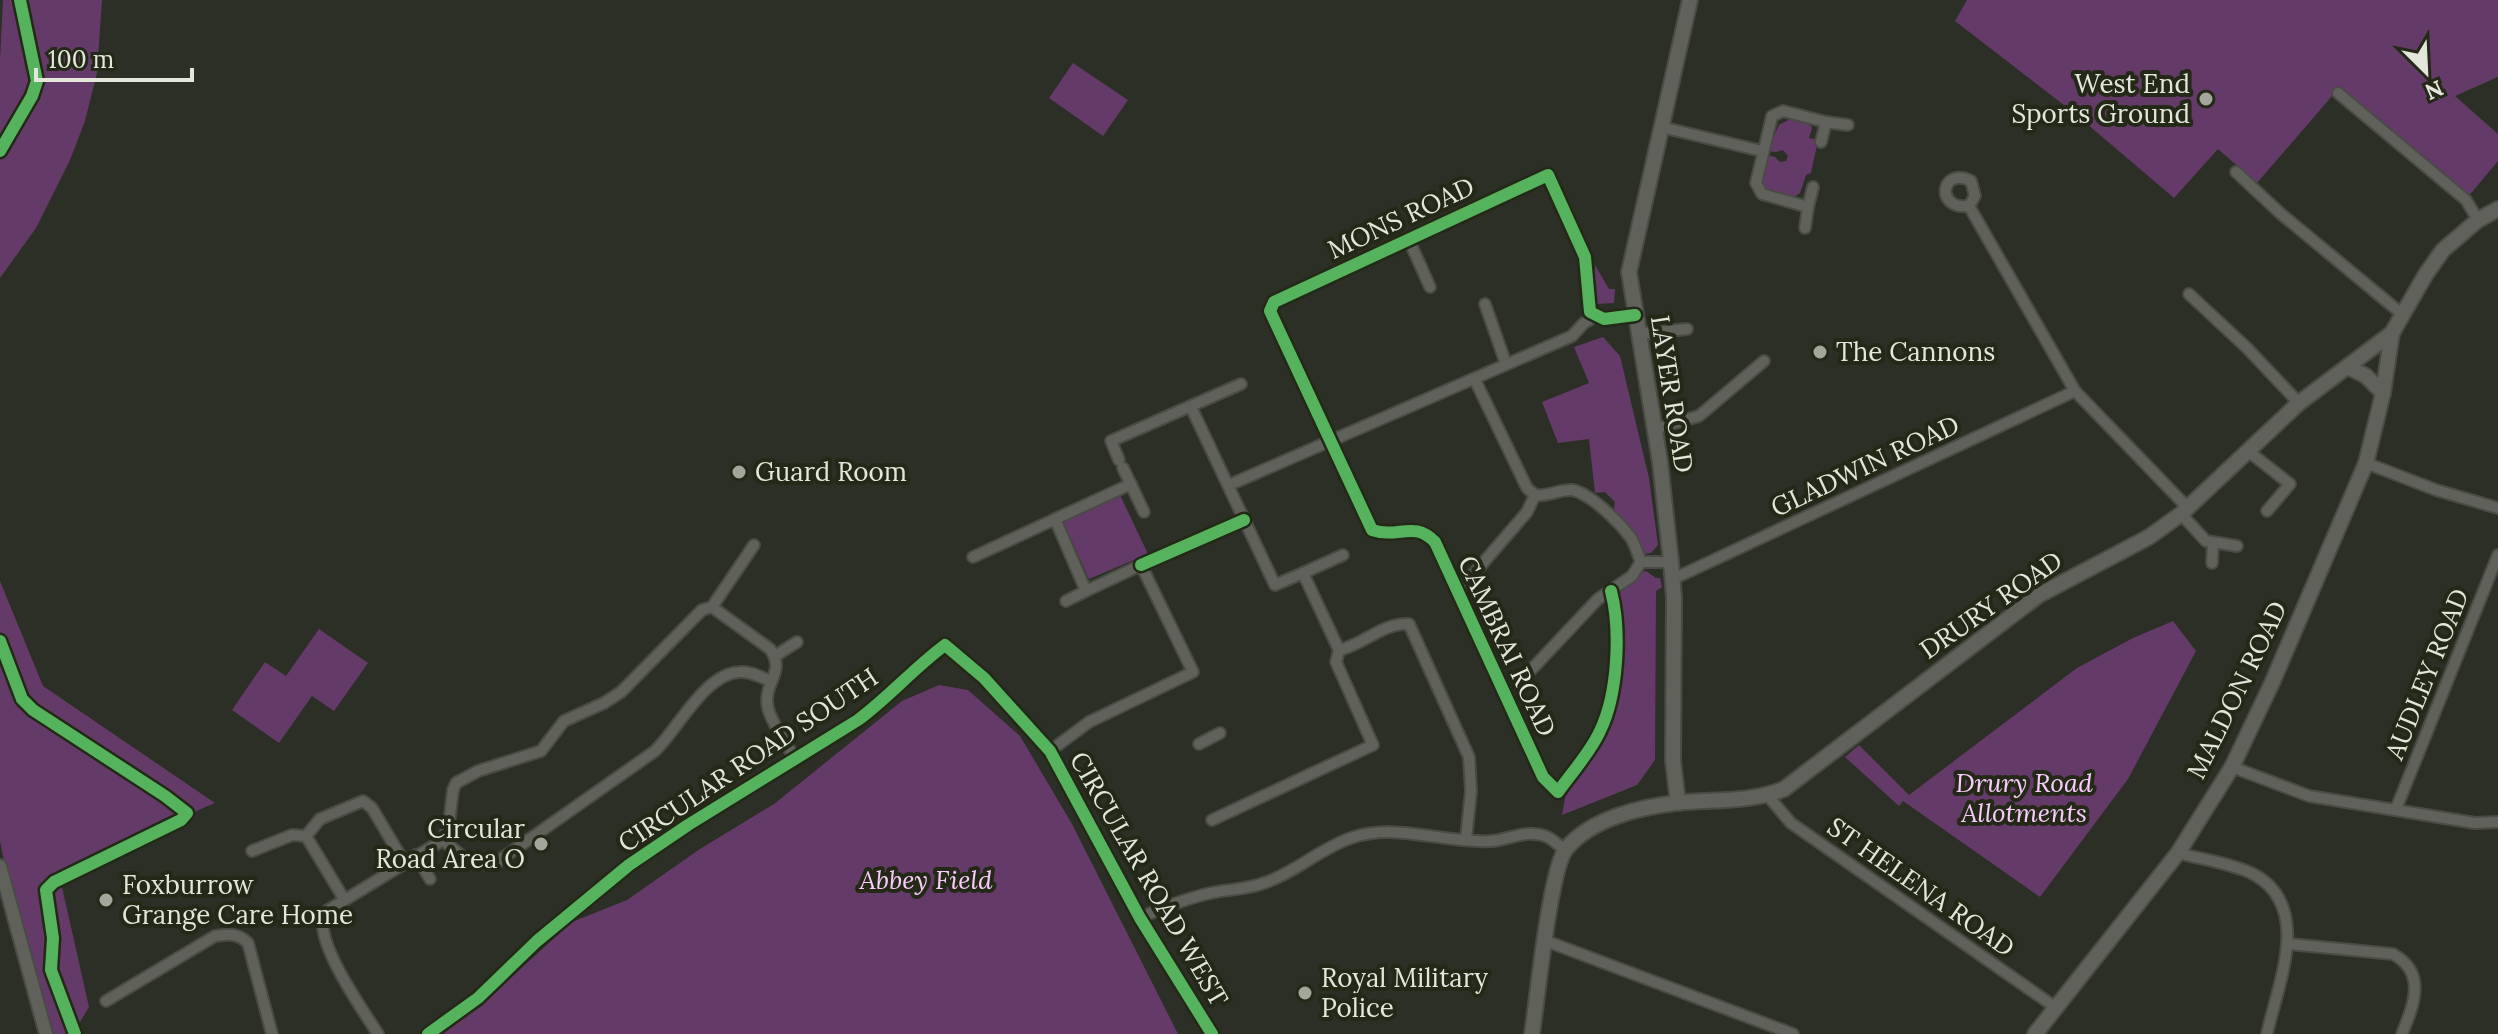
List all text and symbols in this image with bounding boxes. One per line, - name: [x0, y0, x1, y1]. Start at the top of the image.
- scale bar: [36, 32, 192, 82]
- north arrow: [2386, 32, 2466, 112]
- text: 100 m: [48, 44, 114, 75]
- place label: West End Sports Ground: [2011, 67, 2190, 130]
- text: N: [2421, 74, 2448, 107]
- marker: West End Sports Ground: [2197, 90, 2215, 108]
- street label: MONS ROAD: [1322, 169, 1479, 266]
- street label: LAYER ROAD: [1644, 313, 1701, 475]
- place label: The Cannons: [1836, 335, 1995, 368]
- marker: The Cannons: [1811, 343, 1829, 361]
- street label: GLADWIN ROAD: [1765, 407, 1964, 524]
- place label: Guard Room: [755, 455, 907, 488]
- marker: Guard Room: [730, 463, 748, 481]
- street label: DRURY ROAD: [1913, 543, 2068, 666]
- street label: CAMBRAI ROAD: [1451, 550, 1564, 741]
- street label: AUDLEY ROAD: [2377, 584, 2476, 765]
- street label: MALDON ROAD: [2179, 595, 2294, 784]
- street label: CIRCULAR ROAD SOUTH: [611, 660, 884, 859]
- street label: CIRCULAR ROAD WEST: [1063, 746, 1236, 1012]
- park label: Drury Road Allotments: [1955, 766, 2093, 829]
- street label: ST HELENA ROAD: [1821, 810, 2021, 964]
- place label: Circular Road Area O: [376, 812, 526, 875]
- marker: Circular Road Area O: [532, 835, 550, 853]
- park label: Abbey Field: [859, 863, 993, 896]
- place label: Foxburrow Grange Care Home: [122, 868, 353, 931]
- marker: Foxburrow Grange Care Home: [97, 891, 115, 909]
- place label: Royal Military Police: [1321, 961, 1488, 1024]
- marker: Royal Military Police: [1296, 984, 1314, 1002]

